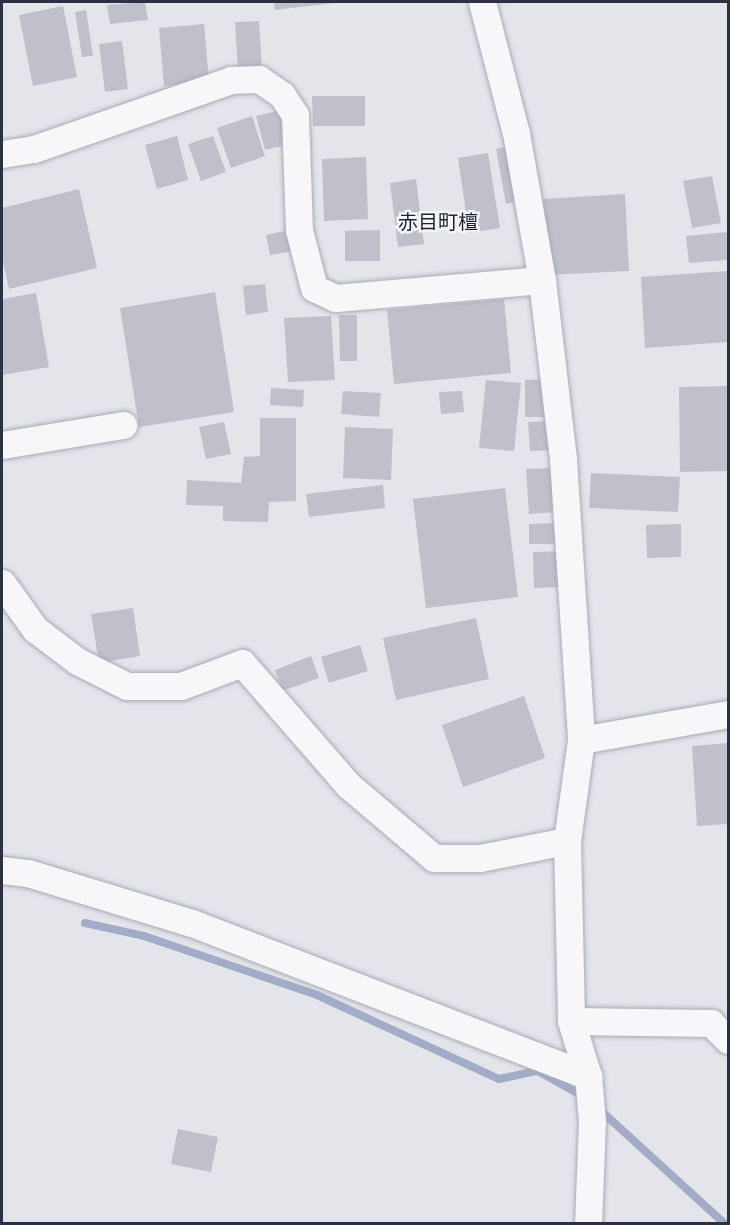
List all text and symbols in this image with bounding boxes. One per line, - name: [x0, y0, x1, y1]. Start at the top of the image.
- district label: 赤目町檀: [398, 210, 478, 234]

